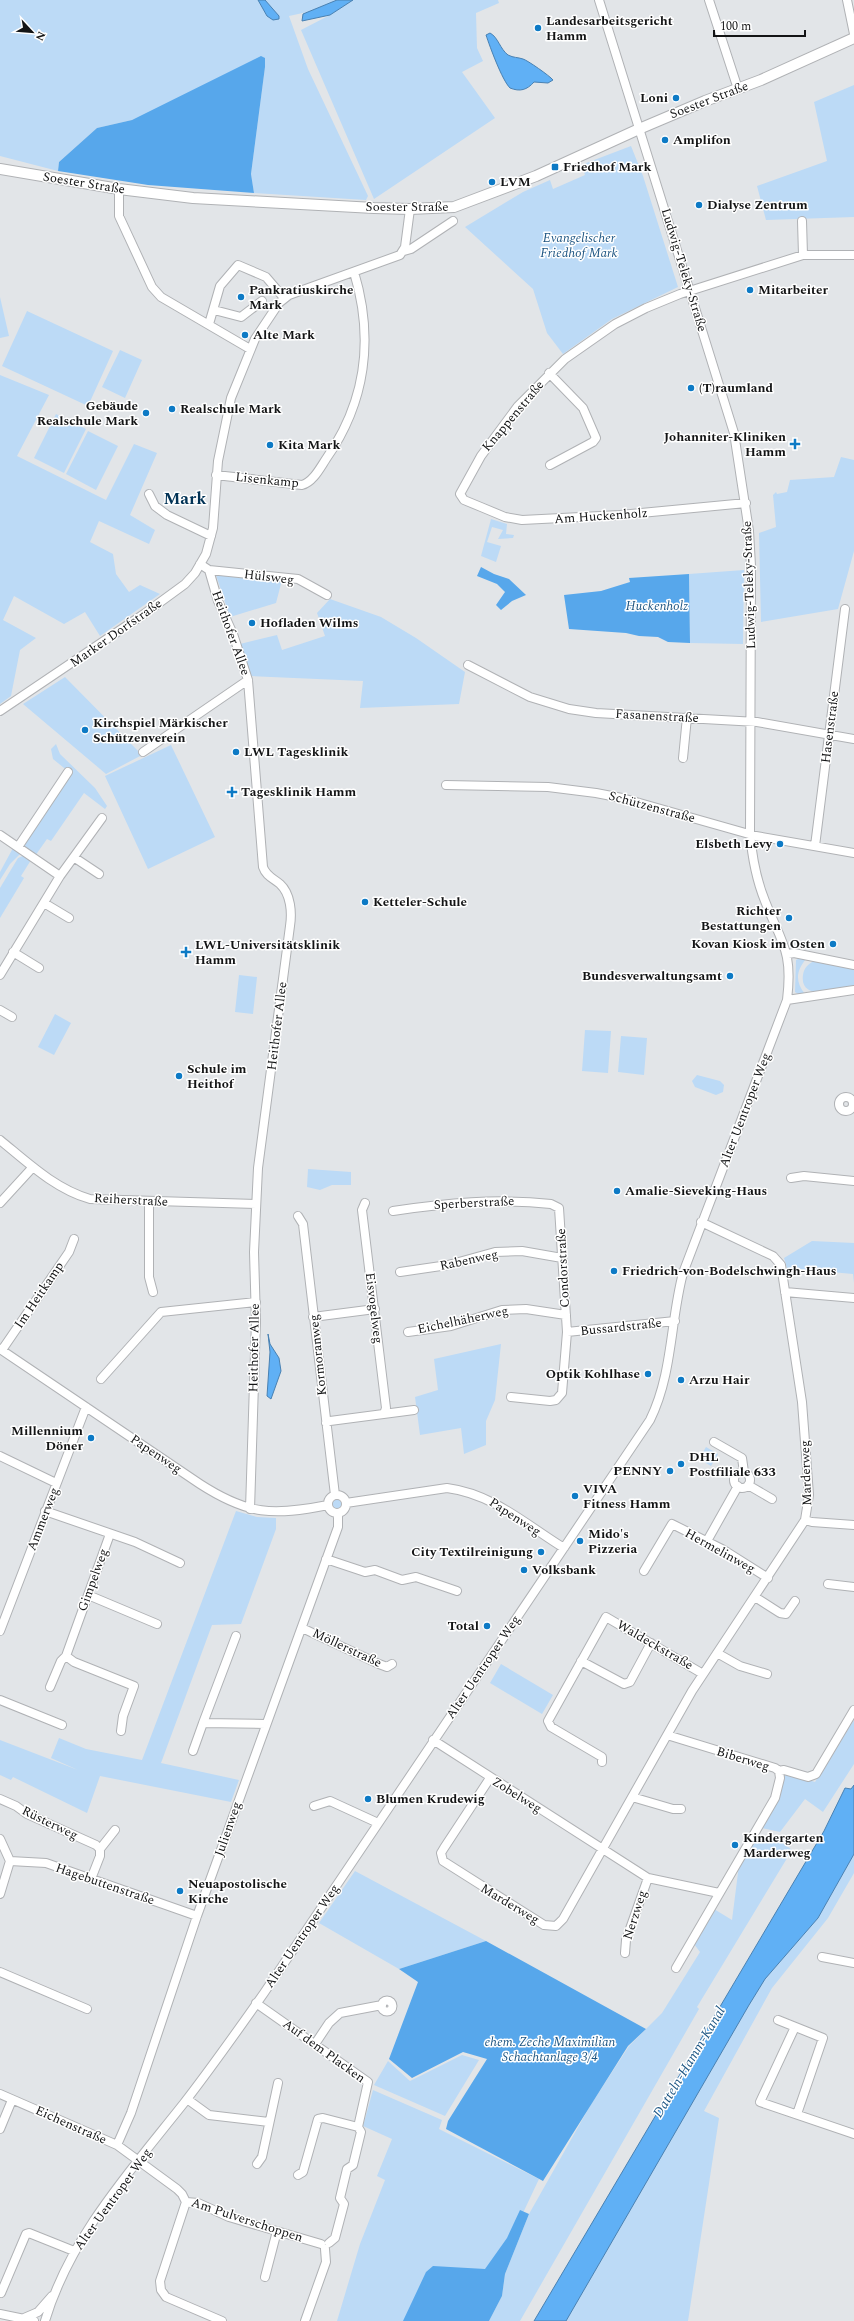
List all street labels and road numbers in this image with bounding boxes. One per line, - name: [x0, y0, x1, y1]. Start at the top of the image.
- street label: Soester Straße: [667, 76, 751, 124]
- street label: Soester Straße: [42, 167, 126, 199]
- street label: Soester Straße: [366, 197, 448, 217]
- street label: Ludwig-Teleky-Straße: [656, 206, 712, 334]
- street label: Knappenstraße: [477, 376, 549, 456]
- street label: Lisenkamp: [234, 467, 300, 493]
- street label: Am Huckenholz: [554, 503, 648, 529]
- street label: Ludwig-Teleky-Straße: [737, 520, 761, 650]
- street label: Hülsweg: [243, 564, 295, 590]
- street label: Heithofer Allee: [206, 588, 256, 678]
- street label: Marker Dorfstraße: [66, 594, 166, 672]
- street label: Hasenstraße: [816, 690, 844, 764]
- street label: Fasanenstraße: [615, 704, 699, 728]
- street label: Schützenstraße: [607, 786, 697, 828]
- street label: Heithofer Allee: [262, 981, 292, 1071]
- street label: Alter Uentroper Weg: [714, 1050, 776, 1170]
- street label: Reiherstraße: [94, 1188, 168, 1212]
- street label: Sperberstraße: [433, 1191, 515, 1215]
- street label: Condorstraße: [551, 1228, 575, 1308]
- street label: Rabenweg: [438, 1244, 500, 1276]
- street label: Im Heitkamp: [9, 1258, 69, 1332]
- street label: Eisvogelweg: [360, 1271, 388, 1345]
- street label: Eichelhäherweg: [416, 1301, 510, 1339]
- street label: Heithofer Allee: [243, 1303, 265, 1393]
- street label: Kormoranweg: [304, 1313, 332, 1397]
- street label: Bussardstraße: [579, 1313, 663, 1341]
- street label: Papenweg: [126, 1429, 186, 1479]
- street label: Marderweg: [795, 1440, 817, 1506]
- street label: Ammerweg: [22, 1484, 64, 1554]
- street label: Papenweg: [485, 1493, 545, 1541]
- street label: Hermelinweg: [681, 1523, 759, 1579]
- street label: Gimpelweg: [72, 1546, 114, 1614]
- street label: Alter Uentroper Weg: [441, 1611, 525, 1723]
- street label: Waldeckstraße: [613, 1615, 697, 1675]
- street label: Möllerstraße: [309, 1623, 385, 1673]
- street label: Biberweg: [714, 1741, 772, 1777]
- street label: Zobelweg: [488, 1772, 546, 1818]
- street label: Julienweg: [209, 1799, 247, 1859]
- street label: Rüsterweg: [18, 1801, 82, 1845]
- street label: Hagebuttenstraße: [53, 1858, 157, 1910]
- street label: Marderweg: [477, 1878, 543, 1930]
- street label: Alter Uentroper Weg: [260, 1880, 344, 1992]
- street label: Nerzweg: [618, 1888, 652, 1942]
- street label: Auf dem Placken: [278, 2014, 370, 2088]
- street label: Eichenstraße: [32, 2100, 110, 2150]
- street label: Alter Uentroper Weg: [69, 2144, 157, 2254]
- street label: Am Pulverschoppen: [189, 2193, 306, 2248]

